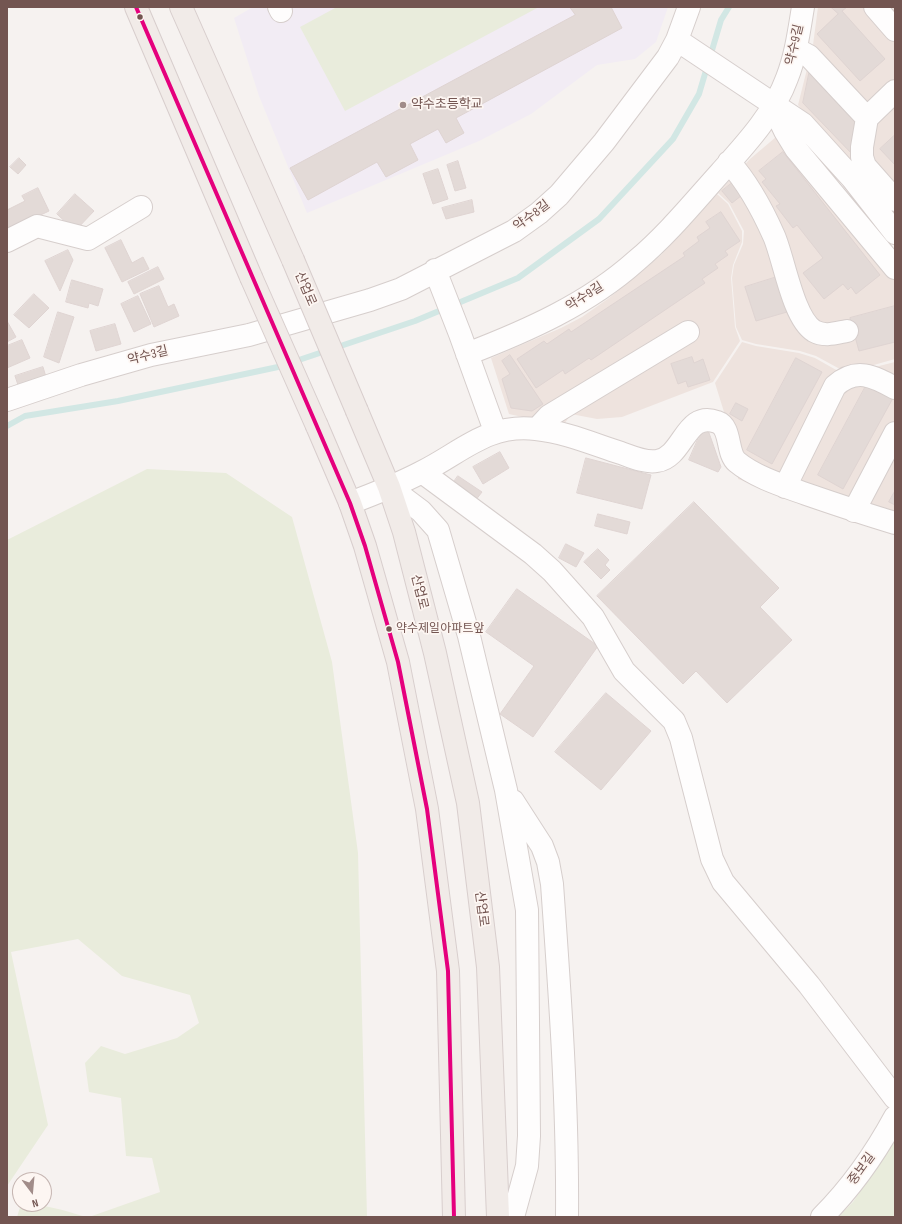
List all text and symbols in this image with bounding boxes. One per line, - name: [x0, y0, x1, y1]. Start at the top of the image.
- unlabelled marker: [135, 12, 145, 22]
- street label: 약수9길: [783, 23, 807, 67]
- place label: 약수초등학교: [411, 97, 483, 113]
- marker: 약수초등학교: [398, 100, 408, 110]
- street label: 약수8길: [511, 197, 553, 235]
- street label: 산업로: [291, 269, 319, 309]
- street label: 약수9길: [563, 279, 607, 315]
- street label: 약수3길: [126, 343, 170, 369]
- street label: 산업로: [407, 573, 431, 611]
- place label: 약수제일아파트앞: [396, 622, 484, 636]
- marker: 약수제일아파트앞: [384, 624, 394, 634]
- street label: 산업로: [471, 890, 491, 928]
- street label: 중보길: [845, 1150, 879, 1188]
- north arrow: [12, 1172, 52, 1212]
- text: N: [31, 1196, 40, 1210]

